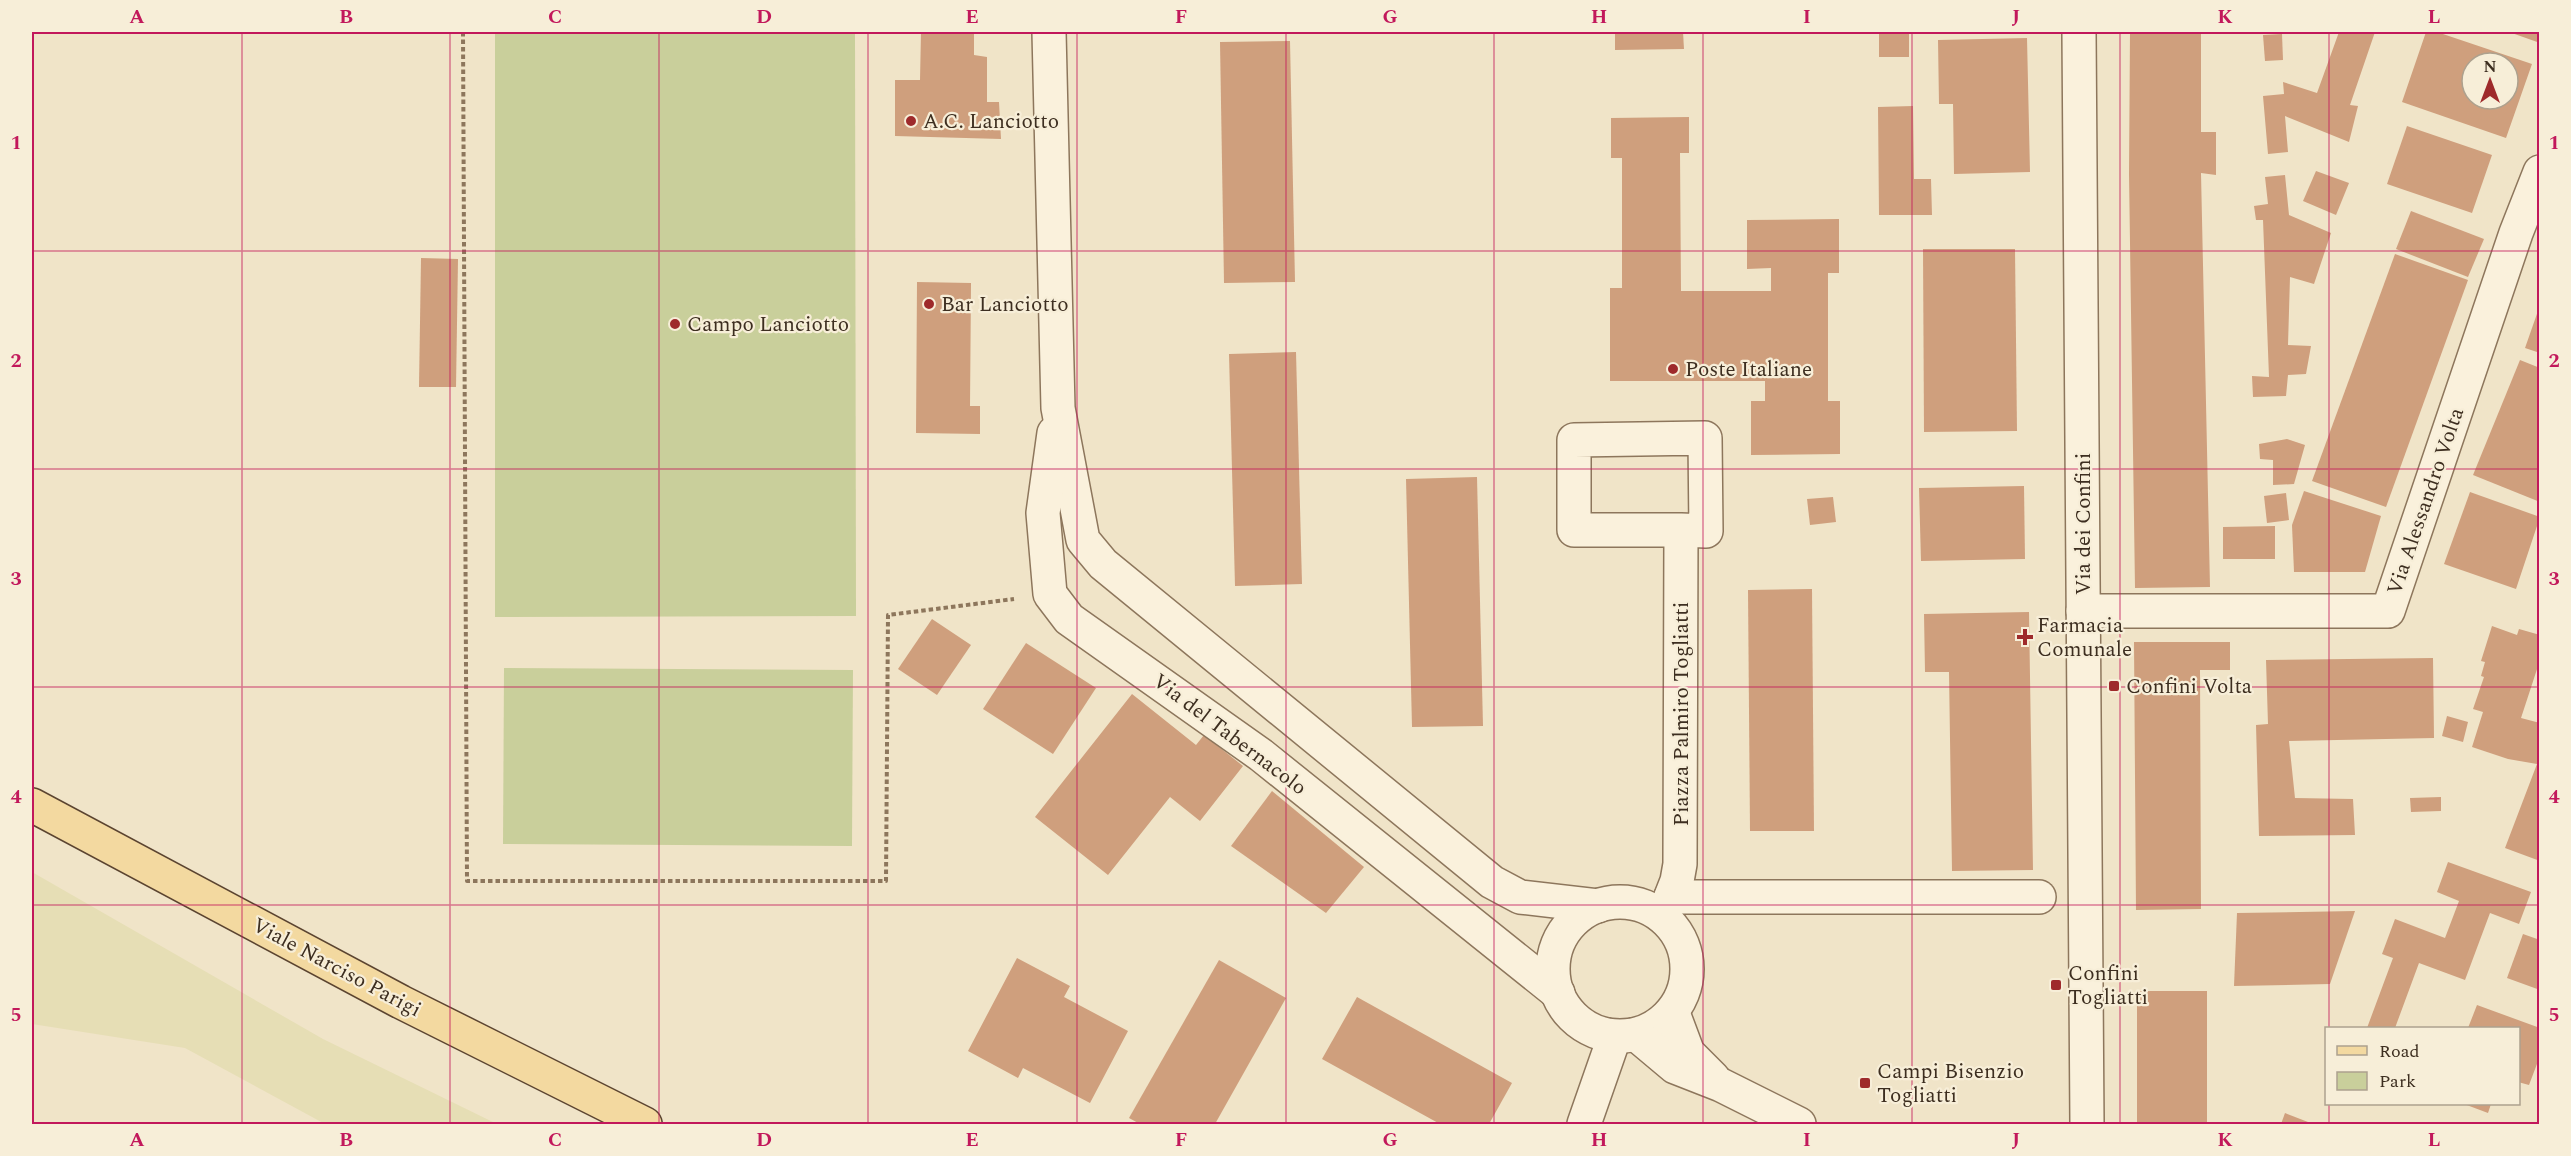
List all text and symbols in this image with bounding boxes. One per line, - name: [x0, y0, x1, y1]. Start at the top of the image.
- text: A: [129, 2, 145, 32]
- text: B: [339, 2, 353, 32]
- text: C: [548, 2, 562, 32]
- text: D: [756, 2, 772, 32]
- text: E: [965, 2, 979, 32]
- text: F: [1175, 2, 1187, 32]
- text: G: [1382, 2, 1398, 32]
- text: H: [1591, 2, 1607, 32]
- text: I: [1803, 2, 1811, 32]
- text: J: [2012, 2, 2020, 32]
- text: K: [2217, 2, 2233, 32]
- text: L: [2428, 2, 2440, 32]
- north arrow: [2460, 51, 2520, 111]
- text: N: [2483, 55, 2497, 79]
- place label: A.C. Lanciotto: [923, 106, 1059, 138]
- marker: A.C. Lanciotto: [904, 114, 918, 128]
- text: 1: [10, 128, 22, 158]
- text: 1: [2548, 128, 2560, 158]
- place label: Bar Lanciotto: [941, 289, 1069, 321]
- marker: Bar Lanciotto: [922, 297, 936, 311]
- place label: Campo Lanciotto: [687, 309, 849, 341]
- marker: Campo Lanciotto: [668, 317, 682, 331]
- text: 2: [10, 346, 22, 376]
- text: 2: [2548, 346, 2560, 376]
- place label: Poste Italiane: [1685, 354, 1812, 386]
- marker: Poste Italiane: [1666, 362, 1680, 376]
- street label: Via Alessandro Volta: [2379, 403, 2473, 599]
- street label: Via dei Confini: [2068, 453, 2100, 595]
- text: 3: [10, 564, 22, 594]
- text: 3: [2548, 564, 2560, 594]
- street label: Piazza Palmiro Togliatti: [1666, 602, 1698, 826]
- place label: Farmacia Comunale: [2037, 610, 2132, 666]
- marker: Farmacia Comunale: [2018, 630, 2032, 644]
- street label: Via del Tabernacolo: [1145, 666, 1313, 804]
- place label: Confini Volta: [2126, 671, 2253, 703]
- marker: Confini Volta: [2107, 679, 2121, 693]
- text: 4: [10, 782, 22, 812]
- text: 4: [2548, 782, 2560, 812]
- street label: Viale Narciso Parigi: [246, 910, 427, 1026]
- place label: Confini Togliatti: [2068, 958, 2148, 1014]
- marker: Confini Togliatti: [2049, 978, 2063, 992]
- text: 5: [10, 1000, 22, 1030]
- text: 5: [2548, 1000, 2560, 1030]
- legend: [2325, 1027, 2520, 1105]
- text: Road: [2379, 1038, 2420, 1065]
- place label: Campi Bisenzio Togliatti: [1877, 1056, 2024, 1112]
- text: Park: [2379, 1068, 2416, 1095]
- marker: Campi Bisenzio Togliatti: [1858, 1076, 1872, 1090]
- text: A: [129, 1125, 145, 1155]
- text: B: [339, 1125, 353, 1155]
- text: C: [548, 1125, 562, 1155]
- text: D: [756, 1125, 772, 1155]
- text: E: [965, 1125, 979, 1155]
- text: F: [1175, 1125, 1187, 1155]
- text: G: [1382, 1125, 1398, 1155]
- text: H: [1591, 1125, 1607, 1155]
- text: I: [1803, 1125, 1811, 1155]
- text: J: [2012, 1125, 2020, 1155]
- text: K: [2217, 1125, 2233, 1155]
- text: L: [2428, 1125, 2440, 1155]

